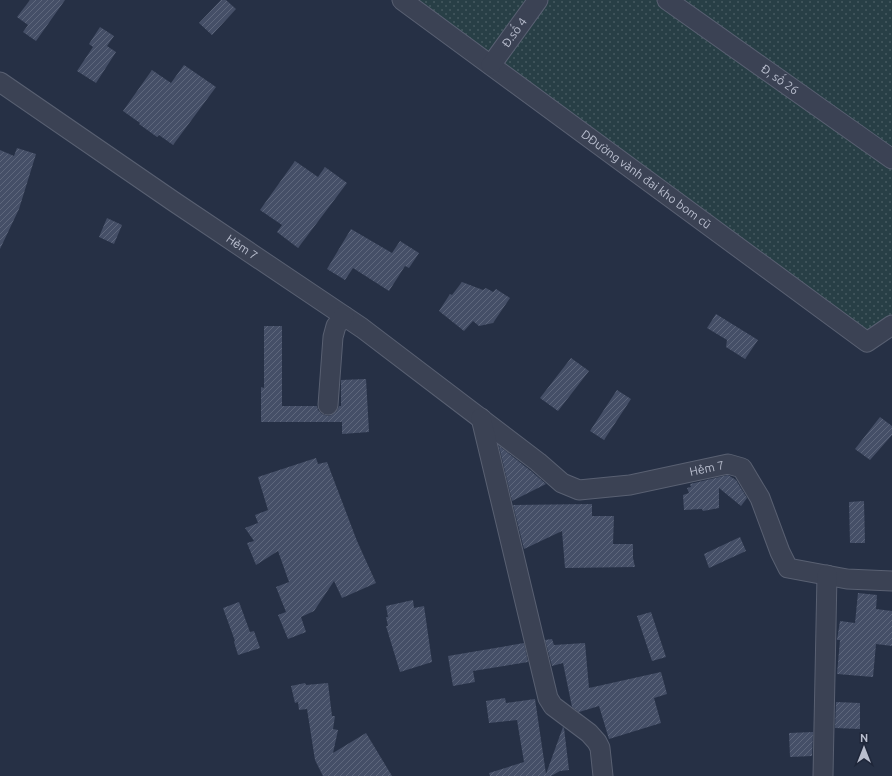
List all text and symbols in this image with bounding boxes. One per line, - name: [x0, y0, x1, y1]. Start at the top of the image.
- street label: Đ.số 4: [499, 15, 529, 50]
- street label: Đ, số 26: [759, 62, 801, 97]
- street label: DĐường vành đai kho bom cũ: [579, 127, 714, 231]
- street label: Hẻm 7: [224, 232, 260, 262]
- street label: Hẻm 7: [688, 458, 725, 478]
- north arrow: [844, 728, 884, 768]
- text: N: [860, 732, 868, 744]

